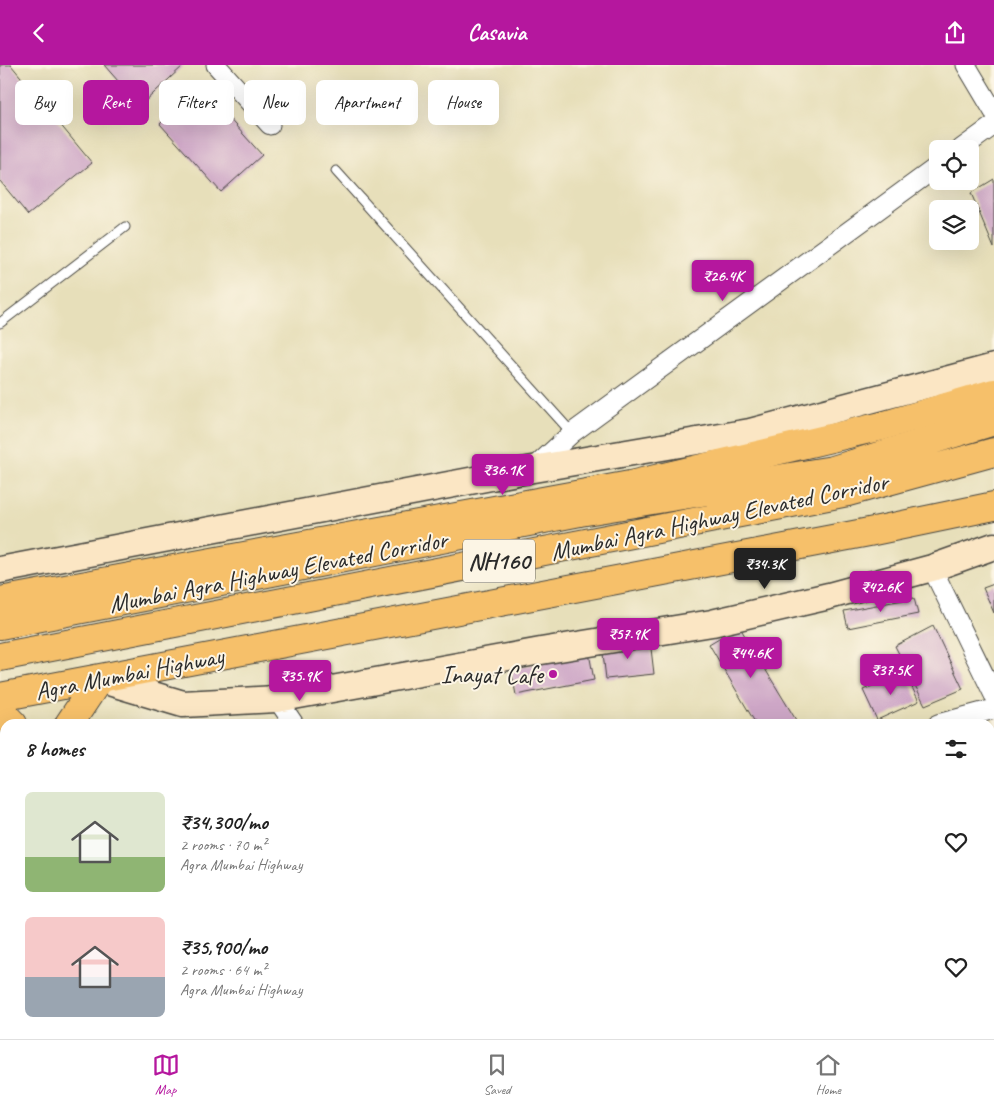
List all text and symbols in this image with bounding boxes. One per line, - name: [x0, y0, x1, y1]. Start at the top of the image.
- icon: back: [25, 19, 53, 47]
- text: Casavia: [468, 19, 526, 47]
- icon: share: [941, 19, 969, 47]
- chip: Buy: [15, 80, 73, 125]
- chip: Rent: [83, 80, 149, 125]
- chip: Filters: [159, 80, 234, 125]
- chip: New: [244, 80, 306, 125]
- chip: Apartment: [316, 80, 418, 125]
- chip: House: [428, 80, 499, 125]
- map controls: [929, 140, 979, 250]
- button: locate: [929, 140, 979, 190]
- button: layers: [929, 200, 979, 250]
- pin: ₹26.4K: [682, 259, 764, 302]
- text: ₹26.4K: [703, 266, 743, 286]
- pin: ₹36.1K: [462, 453, 544, 496]
- text: ₹36.1K: [483, 460, 523, 480]
- street label: Mumbai Agra Highway Elevated Corridor: [548, 465, 894, 568]
- street label: Mumbai Agra Highway Elevated Corridor: [106, 523, 453, 620]
- road number: NH160: [463, 539, 535, 583]
- pin: ₹34.3K: [724, 547, 806, 590]
- text: ₹34.3K: [745, 554, 785, 574]
- pin: ₹42.6K: [840, 571, 922, 613]
- text: ₹42.6K: [861, 577, 901, 597]
- pin: ₹57.9K: [587, 617, 669, 660]
- text: ₹57.9K: [608, 624, 648, 644]
- pin: ₹44.6K: [710, 637, 792, 679]
- street label: Agra Mumbai Highway: [32, 640, 228, 708]
- text: ₹44.6K: [731, 643, 771, 663]
- pin: ₹37.5K: [850, 653, 932, 696]
- pin: ₹35.9K: [259, 659, 341, 702]
- place label: Inayat Cafe: [441, 659, 545, 691]
- text: ₹37.5K: [871, 660, 911, 680]
- text: ₹35.9K: [280, 666, 320, 686]
- marker: Inayat Cafe: [547, 668, 559, 680]
- icon: filters: [942, 735, 970, 763]
- text: 8 homes: [25, 736, 84, 762]
- text: ₹34,300/mo: [180, 809, 268, 835]
- icon: home: [65, 812, 125, 872]
- icon: heart: [942, 828, 970, 856]
- text: 2 rooms · 70 m²: [180, 835, 266, 855]
- text: Agra Mumbai Highway: [180, 855, 302, 875]
- text: ₹35,900/mo: [180, 934, 267, 960]
- icon: home: [65, 937, 125, 997]
- icon: heart: [942, 953, 970, 981]
- text: 2 rooms · 64 m²: [180, 960, 266, 980]
- text: Agra Mumbai Highway: [180, 980, 302, 1000]
- tab: Map: [152, 1051, 180, 1098]
- tab: Saved: [483, 1051, 511, 1098]
- tab: Home: [814, 1051, 842, 1098]

